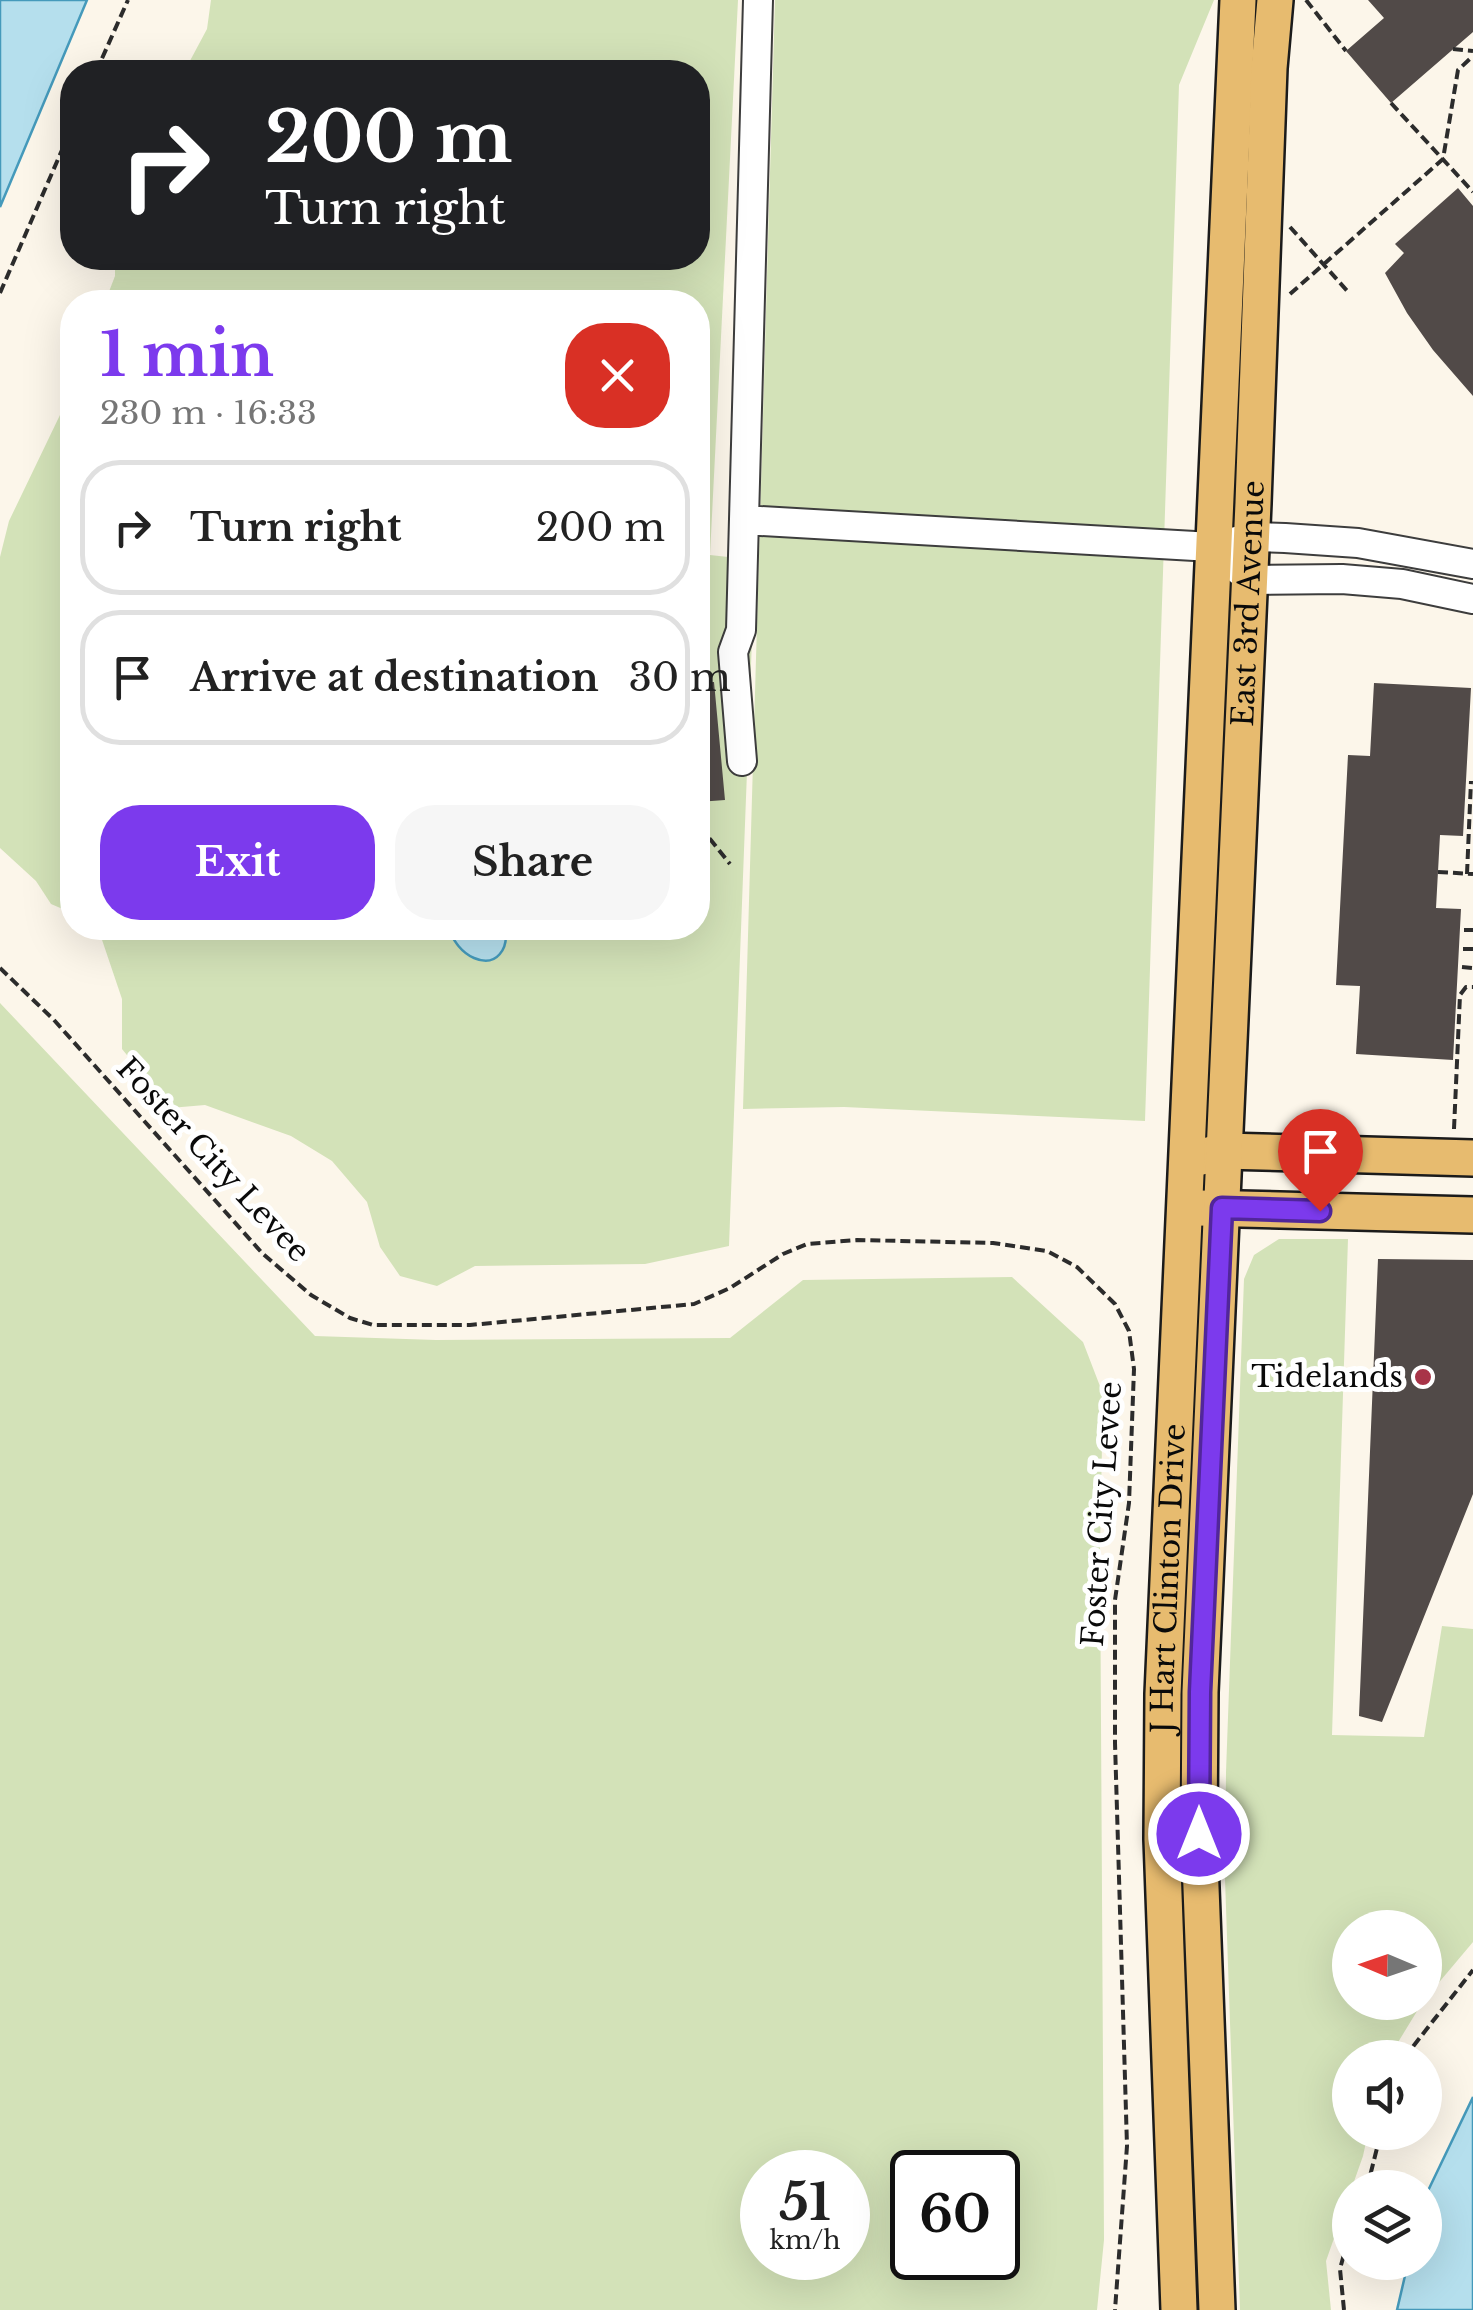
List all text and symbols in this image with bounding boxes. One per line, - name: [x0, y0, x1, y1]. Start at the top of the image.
- text: 200 m: [265, 94, 512, 181]
- icon: right: [100, 100, 230, 230]
- text: Turn right: [265, 180, 506, 236]
- text: 1 min: [100, 318, 274, 392]
- button: close: [565, 323, 670, 428]
- text: 230 m · 16:33: [100, 393, 317, 433]
- street label: East 3rd Avenue: [1224, 480, 1272, 727]
- icon: right: [105, 500, 160, 555]
- text: Turn right: [190, 504, 401, 551]
- text: 200 m: [536, 504, 665, 551]
- icon: arrive: [105, 650, 160, 705]
- text: Arrive at destination: [190, 654, 599, 701]
- text: 30 m: [629, 654, 731, 701]
- button: Exit: [100, 805, 375, 920]
- button: Share: [395, 805, 670, 920]
- street label: Foster City Levee: [109, 1050, 318, 1270]
- pin: [1278, 1109, 1363, 1212]
- icon: arrive: [1293, 1124, 1348, 1179]
- place label: Tidelands: [1251, 1358, 1403, 1395]
- marker: Tidelands: [1412, 1366, 1434, 1388]
- street label: Foster City Levee: [1074, 1380, 1129, 1648]
- street label: J Hart Clinton Drive: [1144, 1423, 1193, 1737]
- position arrow: [1147, 1782, 1251, 1886]
- north arrow: [1332, 1910, 1442, 2020]
- map controls: [1332, 1910, 1442, 2280]
- button: sound: [1332, 2040, 1442, 2150]
- speed limit sign: 60: [890, 2150, 1020, 2280]
- button: layers: [1332, 2170, 1442, 2280]
- text: 51: [779, 2171, 831, 2234]
- text: km/h: [770, 2225, 840, 2256]

